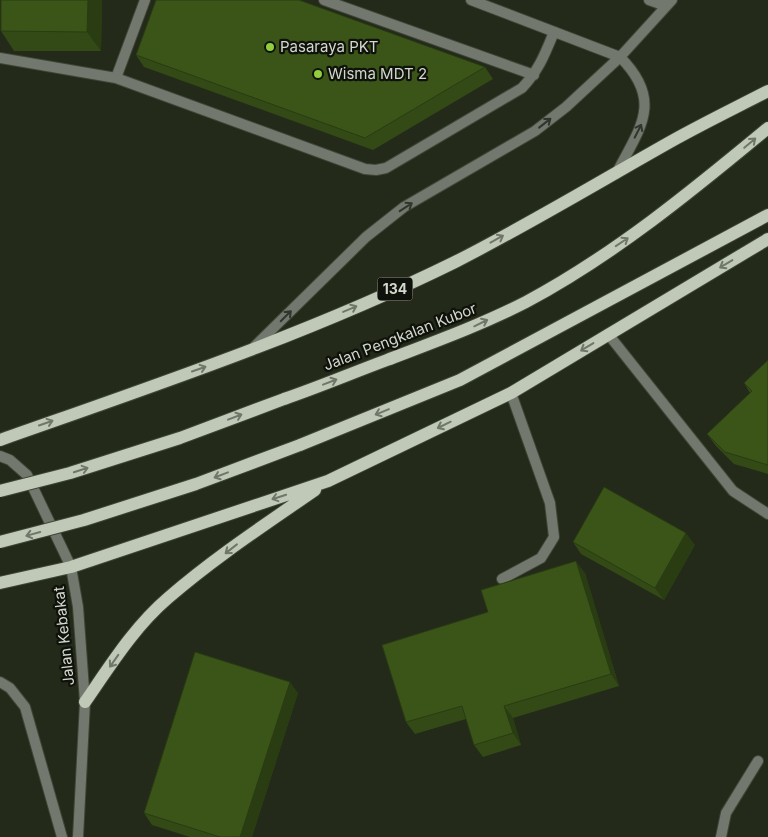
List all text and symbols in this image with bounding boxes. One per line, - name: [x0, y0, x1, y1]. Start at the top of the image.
- place label: Pasaraya PKT: [280, 37, 379, 56]
- marker: Pasaraya PKT: [264, 41, 276, 53]
- place label: Wisma MDT 2: [328, 64, 427, 83]
- marker: Wisma MDT 2: [312, 68, 324, 80]
- one-way arrow: [538, 117, 551, 128]
- one-way arrow: [633, 124, 643, 139]
- one-way arrow: [744, 137, 757, 148]
- one-way arrow: [399, 201, 413, 212]
- one-way arrow: [489, 234, 504, 244]
- one-way arrow: [614, 237, 628, 247]
- one-way arrow: [720, 260, 734, 270]
- road number: 134: [378, 278, 412, 300]
- street label: Jalan Pengkalan Kubor: [321, 298, 479, 375]
- one-way arrow: [342, 304, 357, 314]
- one-way arrow: [280, 309, 292, 322]
- one-way arrow: [473, 318, 488, 327]
- one-way arrow: [580, 343, 594, 353]
- one-way arrow: [191, 364, 206, 373]
- one-way arrow: [321, 377, 337, 386]
- one-way arrow: [375, 407, 390, 417]
- one-way arrow: [227, 412, 242, 421]
- one-way arrow: [38, 418, 54, 428]
- one-way arrow: [437, 421, 452, 430]
- one-way arrow: [72, 464, 88, 474]
- one-way arrow: [214, 471, 230, 480]
- one-way arrow: [272, 493, 288, 502]
- one-way arrow: [26, 529, 42, 539]
- one-way arrow: [224, 544, 237, 555]
- street label: Jalan Kebakat: [49, 585, 78, 687]
- one-way arrow: [109, 654, 119, 668]

